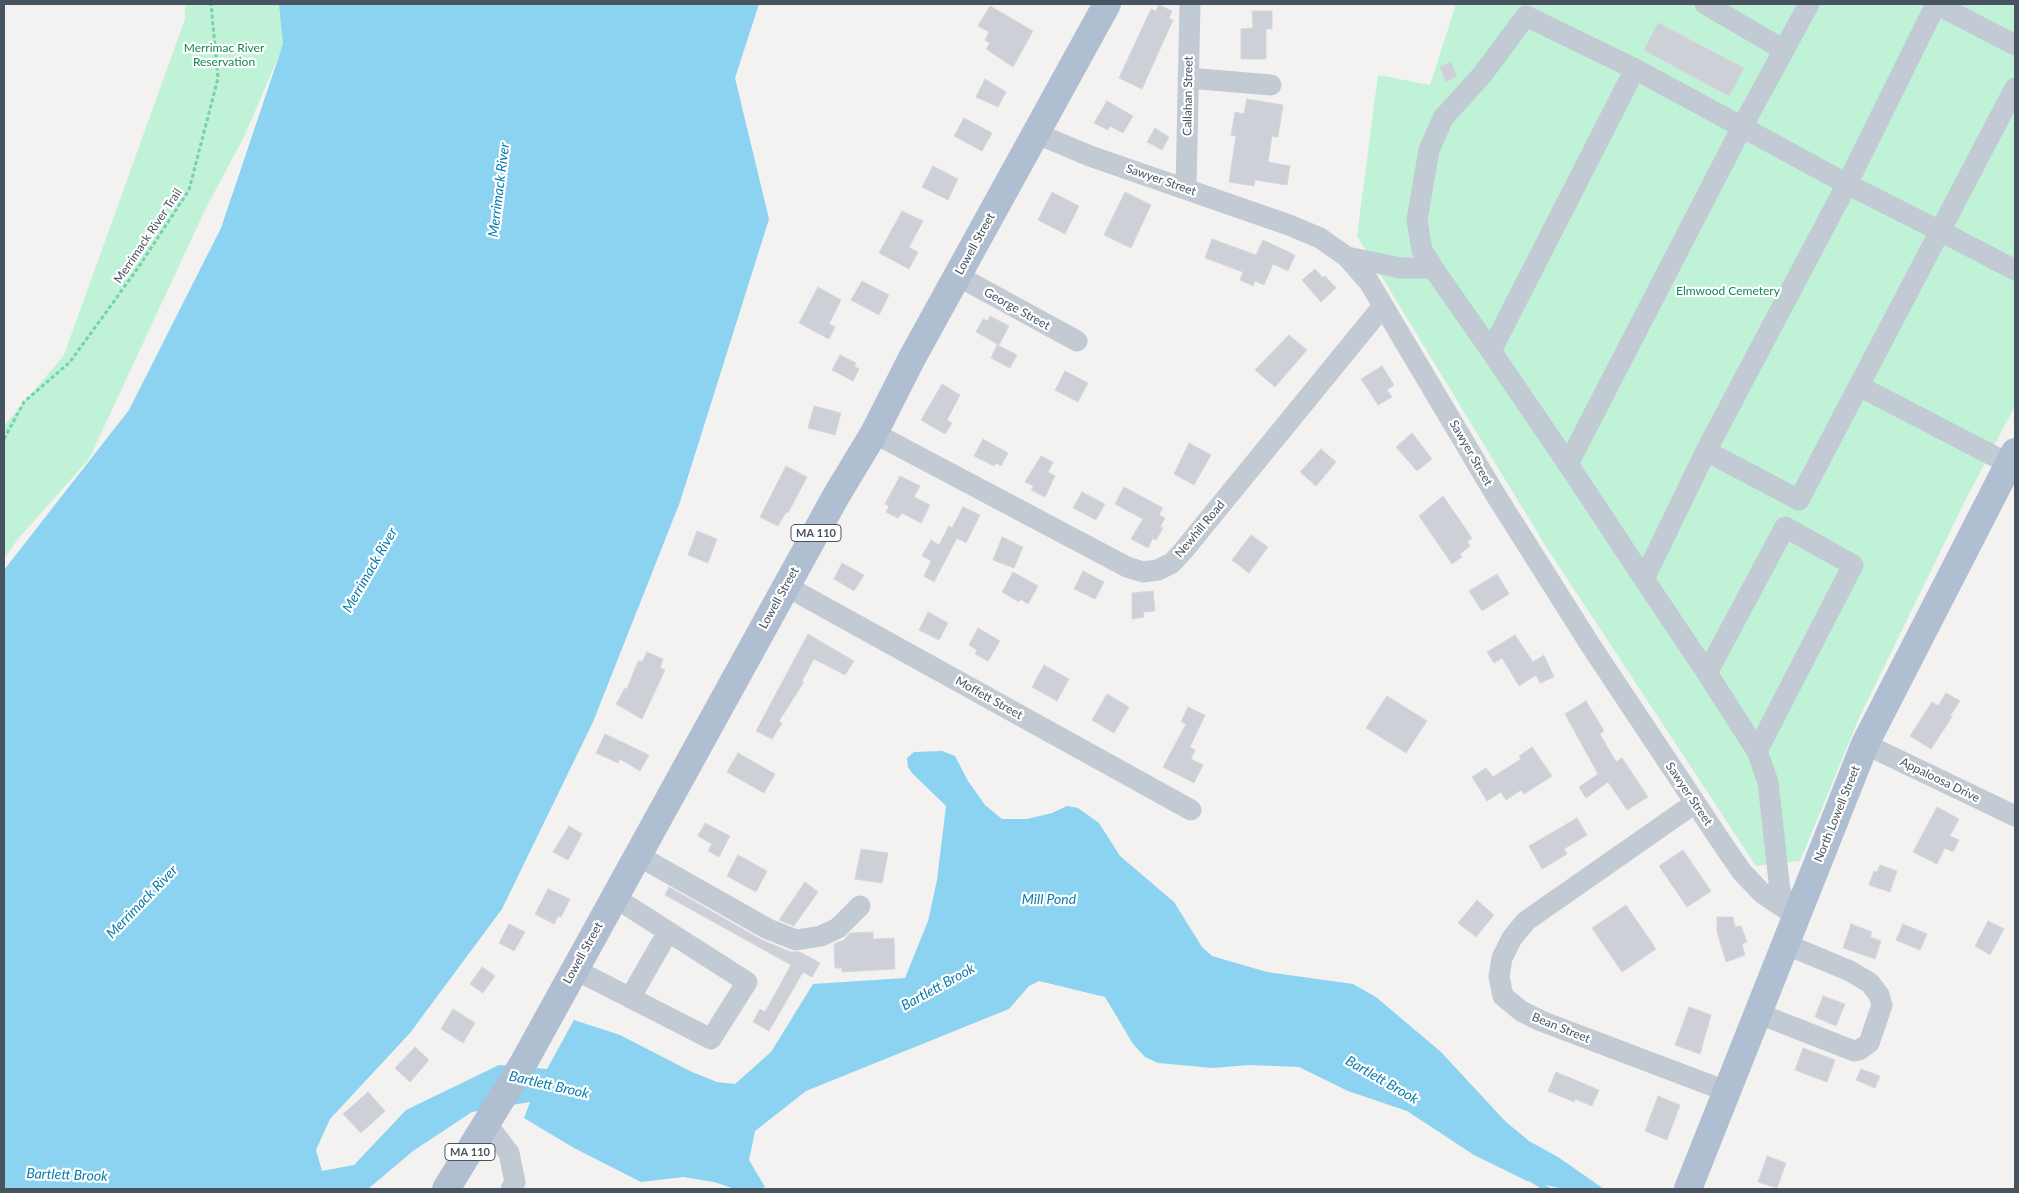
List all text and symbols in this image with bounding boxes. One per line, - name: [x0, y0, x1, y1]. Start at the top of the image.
- park label: Merrimac River Reservation: [184, 41, 264, 69]
- street label: Callahan Street: [1180, 56, 1196, 136]
- water label: Merrimack River: [485, 142, 513, 238]
- street label: Sawyer Street: [1124, 161, 1198, 199]
- street label: Merrimack River Trail: [111, 186, 185, 286]
- street label: Lowell Street: [952, 211, 998, 277]
- park label: Elmwood Cemetery: [1676, 284, 1780, 298]
- street label: George Street: [981, 285, 1053, 333]
- street label: Sawyer Street: [1446, 418, 1496, 488]
- street label: Newhill Road: [1172, 498, 1228, 560]
- road number: MA 110: [791, 524, 841, 542]
- water label: Merrimack River: [339, 525, 401, 615]
- street label: Lowell Street: [756, 565, 802, 631]
- street label: Moffett Street: [953, 674, 1025, 722]
- street label: Appaloosa Drive: [1898, 755, 1982, 805]
- street label: Sawyer Street: [1663, 760, 1715, 828]
- street label: North Lowell Street: [1811, 764, 1863, 864]
- water label: Merrimack River: [103, 862, 181, 942]
- water label: Mill Pond: [1022, 891, 1076, 907]
- street label: Lowell Street: [560, 920, 606, 986]
- water label: Bartlett Brook: [898, 960, 978, 1014]
- street label: Bean Street: [1530, 1010, 1592, 1046]
- water label: Bartlett Brook: [1343, 1052, 1421, 1108]
- water label: Bartlett Brook: [507, 1068, 591, 1102]
- road number: MA 110: [445, 1144, 495, 1160]
- water label: Bartlett Brook: [26, 1165, 108, 1185]

